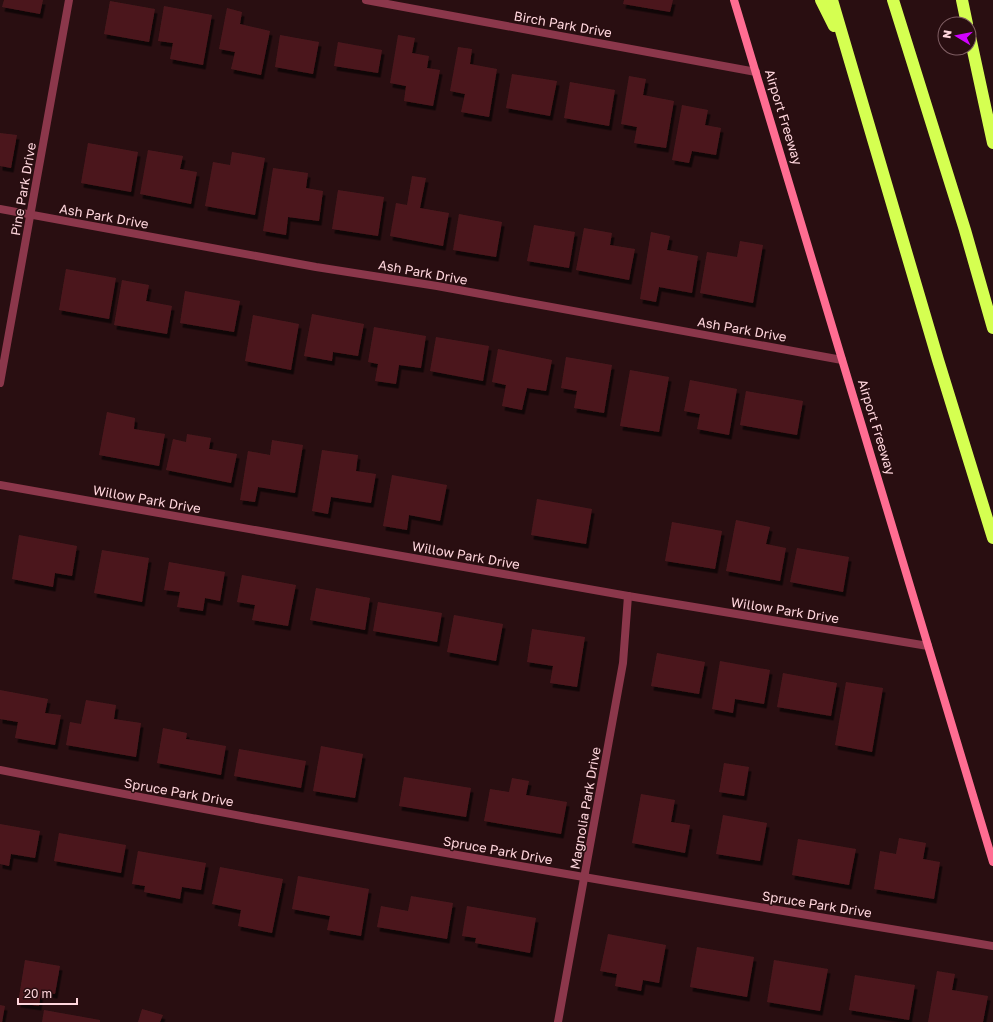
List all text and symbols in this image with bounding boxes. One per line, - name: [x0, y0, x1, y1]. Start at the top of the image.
- street label: Birch Park Drive: [513, 8, 613, 40]
- north arrow: [937, 16, 977, 56]
- text: N: [940, 29, 954, 39]
- street label: Airport Freeway: [762, 67, 806, 167]
- street label: Pine Park Drive: [7, 141, 39, 237]
- street label: Ash Park Drive: [58, 200, 150, 232]
- street label: Ash Park Drive: [377, 256, 469, 288]
- street label: Ash Park Drive: [696, 313, 788, 345]
- street label: Airport Freeway: [855, 377, 899, 477]
- street label: Willow Park Drive: [92, 482, 202, 516]
- street label: Willow Park Drive: [411, 538, 521, 572]
- street label: Willow Park Drive: [730, 594, 840, 626]
- street label: Magnolia Park Drive: [566, 745, 604, 871]
- street label: Spruce Park Drive: [123, 775, 235, 809]
- street label: Spruce Park Drive: [442, 833, 554, 867]
- street label: Spruce Park Drive: [761, 887, 873, 921]
- scale bar: [18, 980, 77, 1006]
- text: 20 m: [24, 986, 52, 1001]

